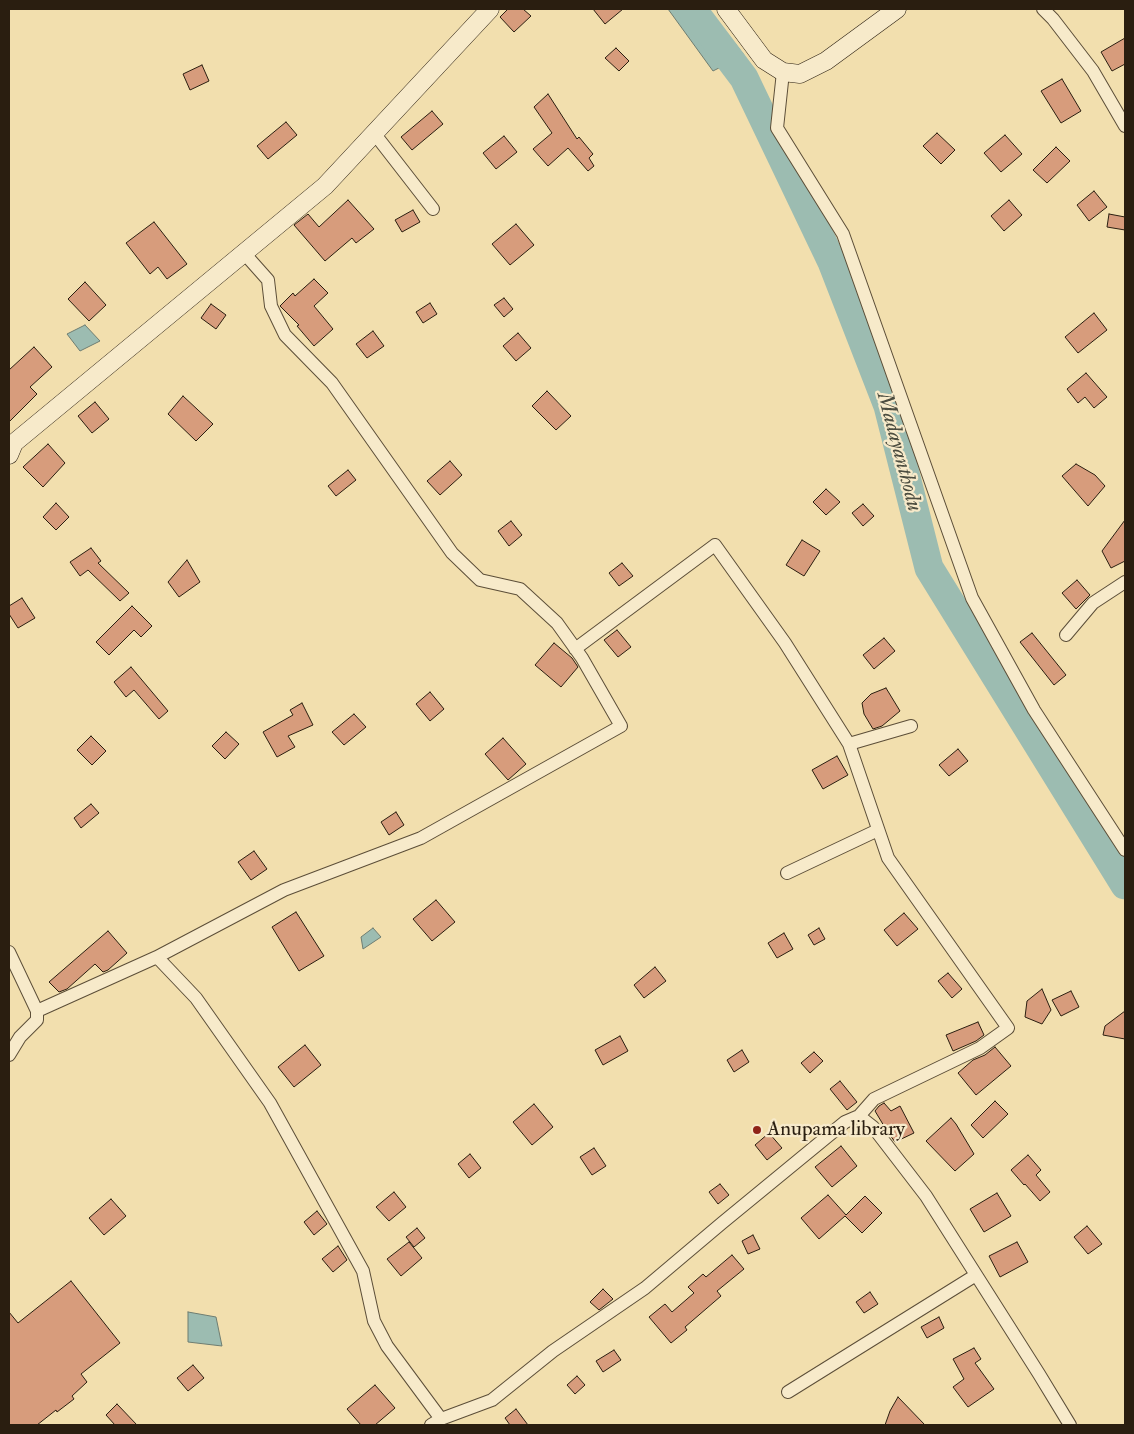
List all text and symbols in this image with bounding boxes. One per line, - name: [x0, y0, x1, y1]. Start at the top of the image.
- water label: Madayanthodu: [869, 389, 927, 515]
- place label: Anupama library: [767, 1117, 905, 1143]
- marker: Anupama library: [751, 1124, 763, 1136]

